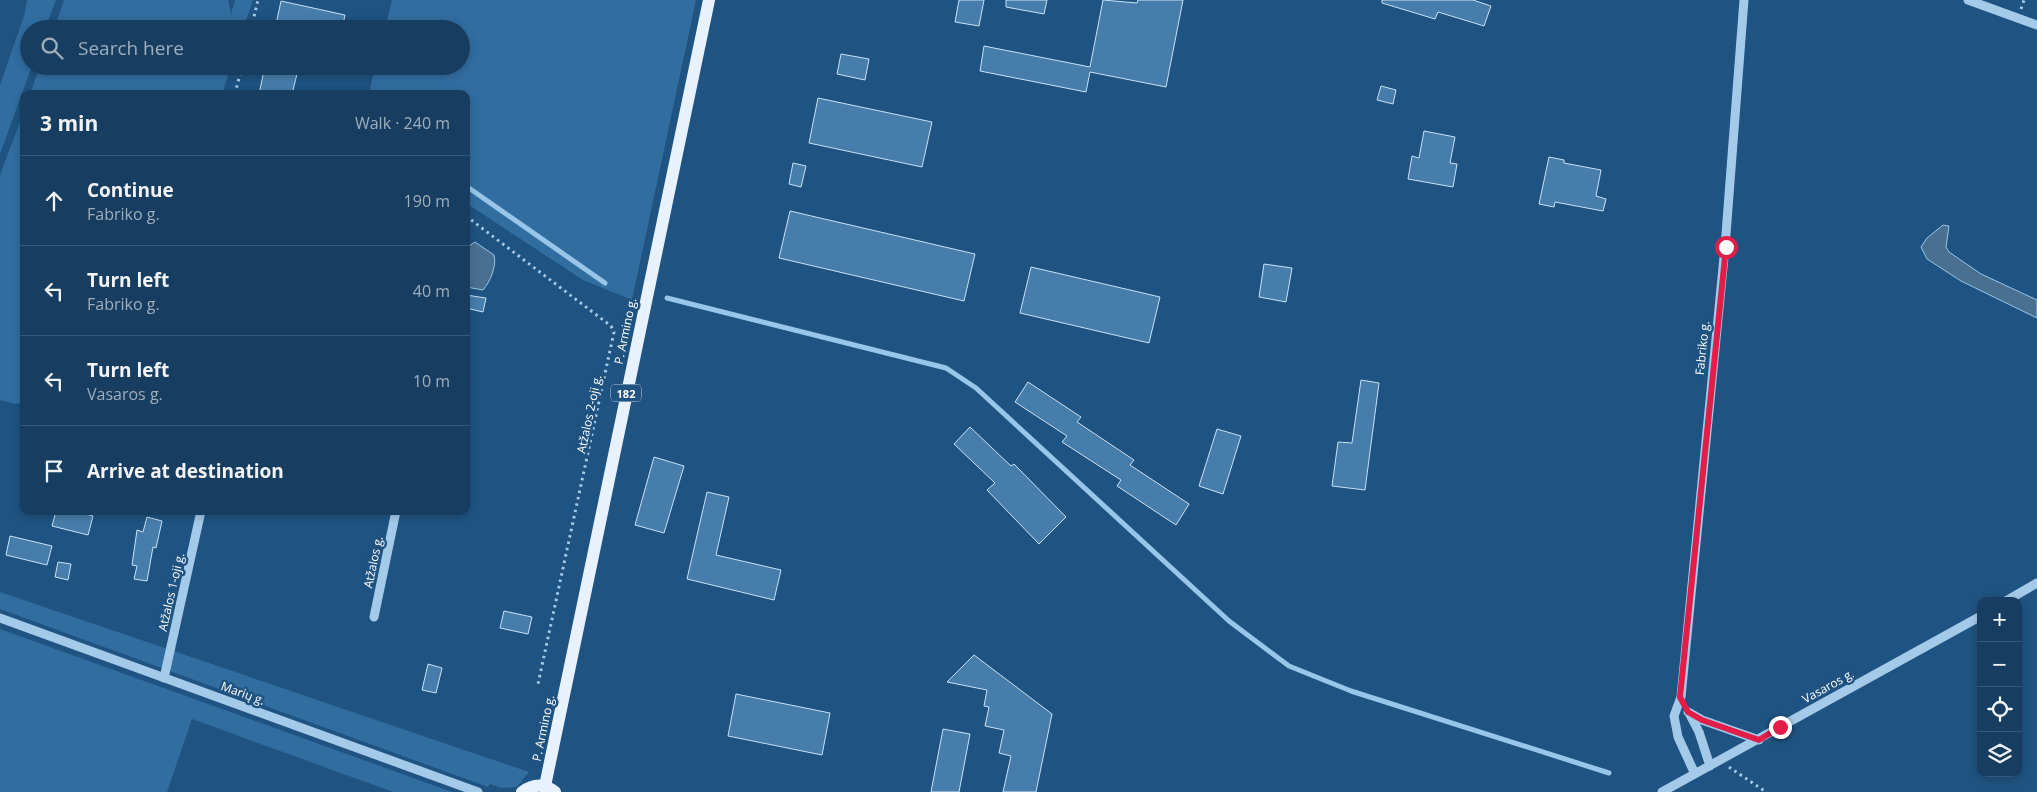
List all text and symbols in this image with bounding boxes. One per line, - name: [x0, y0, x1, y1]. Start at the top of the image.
- search box: [20, 20, 470, 75]
- icon: search: [38, 34, 66, 62]
- text: Search here: [78, 35, 184, 61]
- text: 3 min: [40, 109, 98, 137]
- text: Walk · 240 m: [355, 112, 450, 134]
- text: Continue: [87, 177, 174, 203]
- icon: ahead: [40, 187, 68, 215]
- text: 190 m: [404, 190, 450, 212]
- text: Fabriko g.: [87, 203, 160, 225]
- route start: [1715, 236, 1738, 259]
- text: Turn left: [87, 267, 169, 293]
- icon: left: [40, 277, 68, 305]
- text: 40 m: [413, 280, 450, 302]
- text: Fabriko g.: [87, 293, 160, 315]
- street label: P. Armino g.: [610, 296, 640, 366]
- street label: Fabriko g.: [1691, 320, 1713, 376]
- text: Turn left: [87, 357, 169, 383]
- icon: left: [40, 367, 68, 395]
- text: 10 m: [413, 370, 450, 392]
- street label: Atžalos 2-oji g.: [572, 373, 606, 455]
- text: Vasaros g.: [87, 383, 163, 405]
- road number: 182: [611, 384, 641, 402]
- icon: arrive: [40, 457, 68, 485]
- text: Arrive at destination: [87, 458, 284, 484]
- street label: Atžalos g.: [359, 534, 387, 590]
- street label: Atžalos 1-oji g.: [154, 551, 188, 633]
- map controls: [1977, 597, 2022, 777]
- button: +: [1977, 597, 2022, 642]
- button: −: [1977, 642, 2022, 687]
- street label: Vasaros g.: [1799, 665, 1857, 707]
- street label: Marių g.: [219, 677, 267, 709]
- button: locate: [1977, 687, 2022, 732]
- street label: P. Armino g.: [528, 693, 558, 763]
- route end: [1769, 716, 1792, 739]
- button: layers: [1977, 732, 2022, 777]

